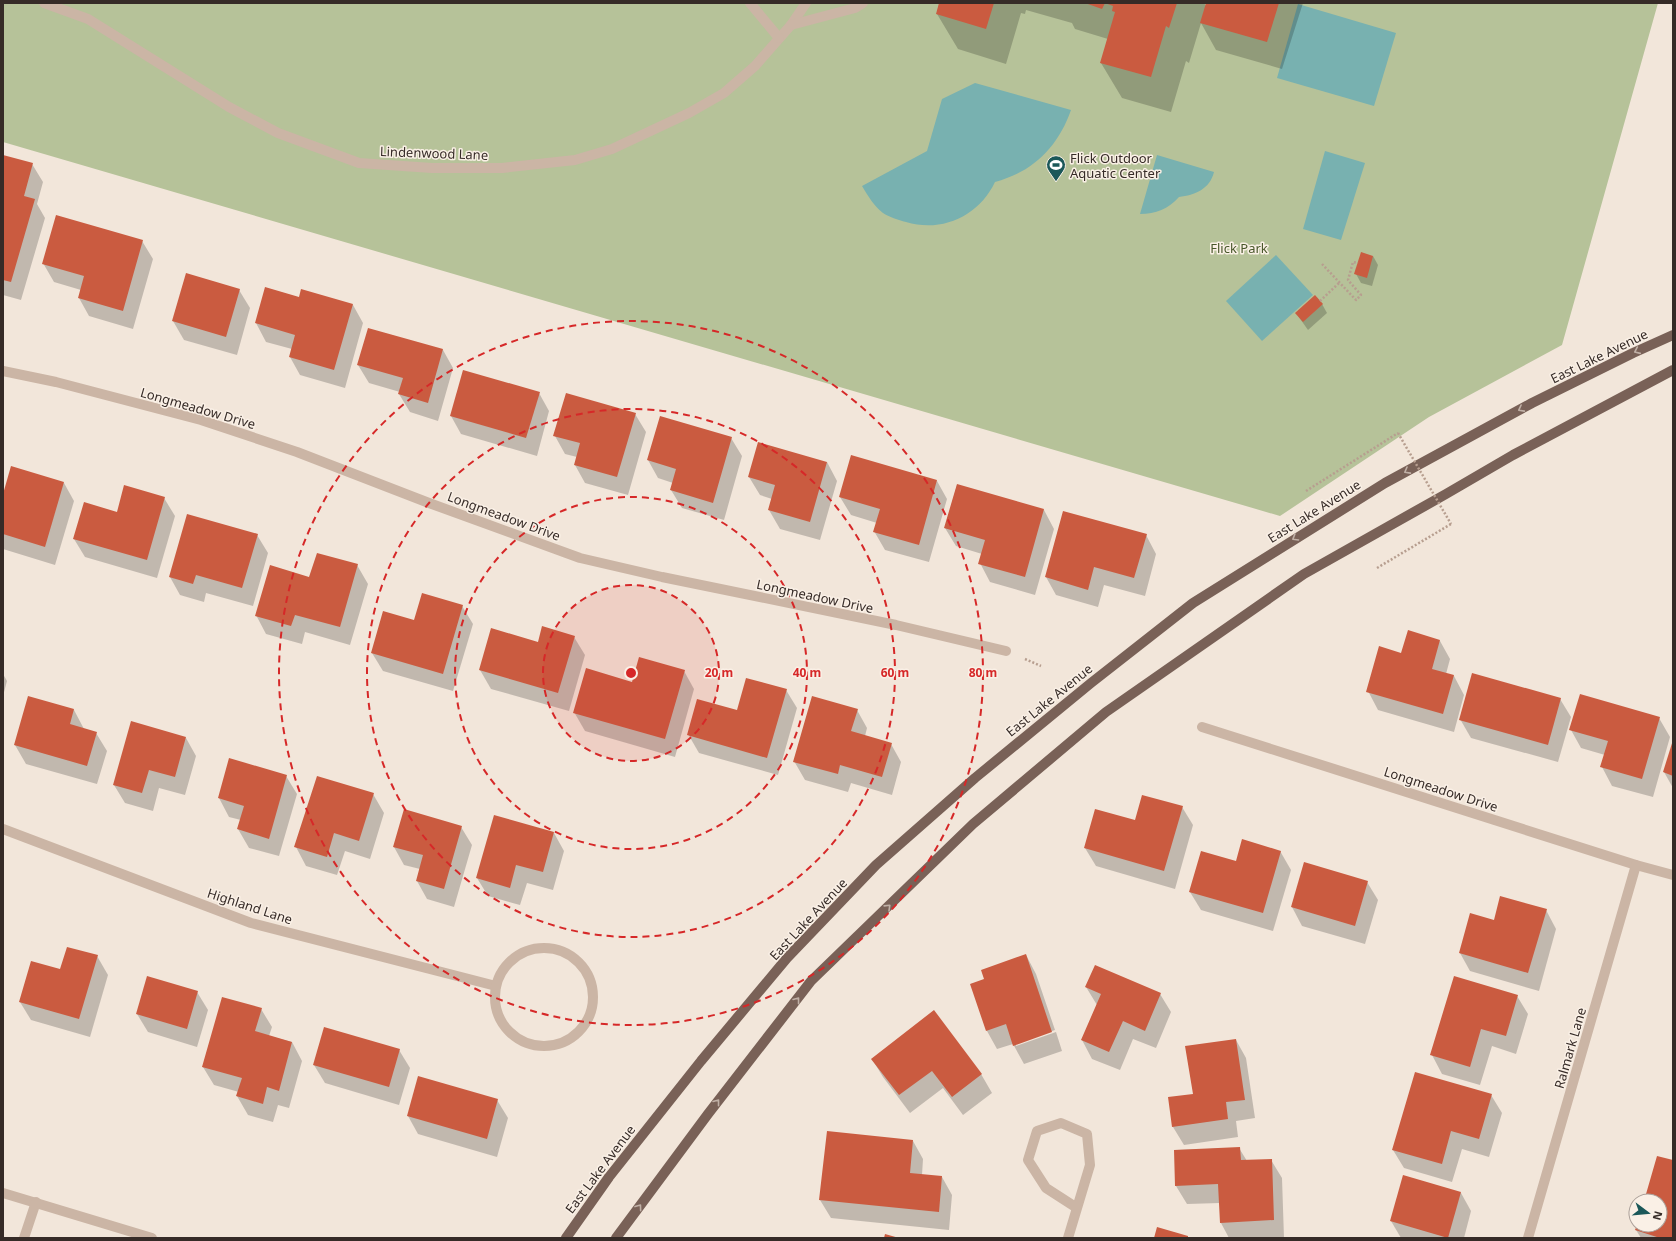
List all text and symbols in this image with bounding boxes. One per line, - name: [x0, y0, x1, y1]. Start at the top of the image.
- street label: Lindenwood Lane: [380, 142, 488, 164]
- place label: Flick Outdoor Aquatic Center: [1070, 149, 1161, 182]
- sports icon: Flick Outdoor Aquatic Center: [1045, 154, 1067, 182]
- park label: Flick Park: [1210, 239, 1268, 257]
- street label: East Lake Avenue: [1547, 325, 1651, 387]
- one-way arrow: [1634, 346, 1642, 354]
- street label: Longmeadow Drive: [138, 383, 258, 433]
- one-way arrow: [1518, 404, 1525, 411]
- one-way arrow: [1404, 466, 1411, 473]
- street label: East Lake Avenue: [1264, 475, 1364, 547]
- street label: Longmeadow Drive: [445, 487, 563, 545]
- one-way arrow: [1292, 533, 1299, 540]
- street label: Longmeadow Drive: [755, 575, 875, 617]
- street label: East Lake Avenue: [1002, 660, 1096, 740]
- text: 20 m: [705, 664, 733, 681]
- text: 40 m: [793, 664, 821, 681]
- text: 60 m: [881, 664, 909, 681]
- text: 80 m: [969, 664, 997, 681]
- centre of rings: [624, 666, 638, 680]
- street label: Longmeadow Drive: [1382, 762, 1500, 816]
- street label: East Lake Avenue: [765, 874, 851, 964]
- street label: Highland Lane: [205, 884, 295, 928]
- one-way arrow: [883, 904, 891, 912]
- one-way arrow: [792, 997, 799, 1004]
- street label: Ralmark Lane: [1550, 1005, 1590, 1091]
- one-way arrow: [712, 1100, 719, 1107]
- street label: East Lake Avenue: [561, 1121, 639, 1217]
- north arrow: [1628, 1193, 1668, 1233]
- one-way arrow: [634, 1204, 641, 1211]
- text: N: [1650, 1210, 1667, 1222]

